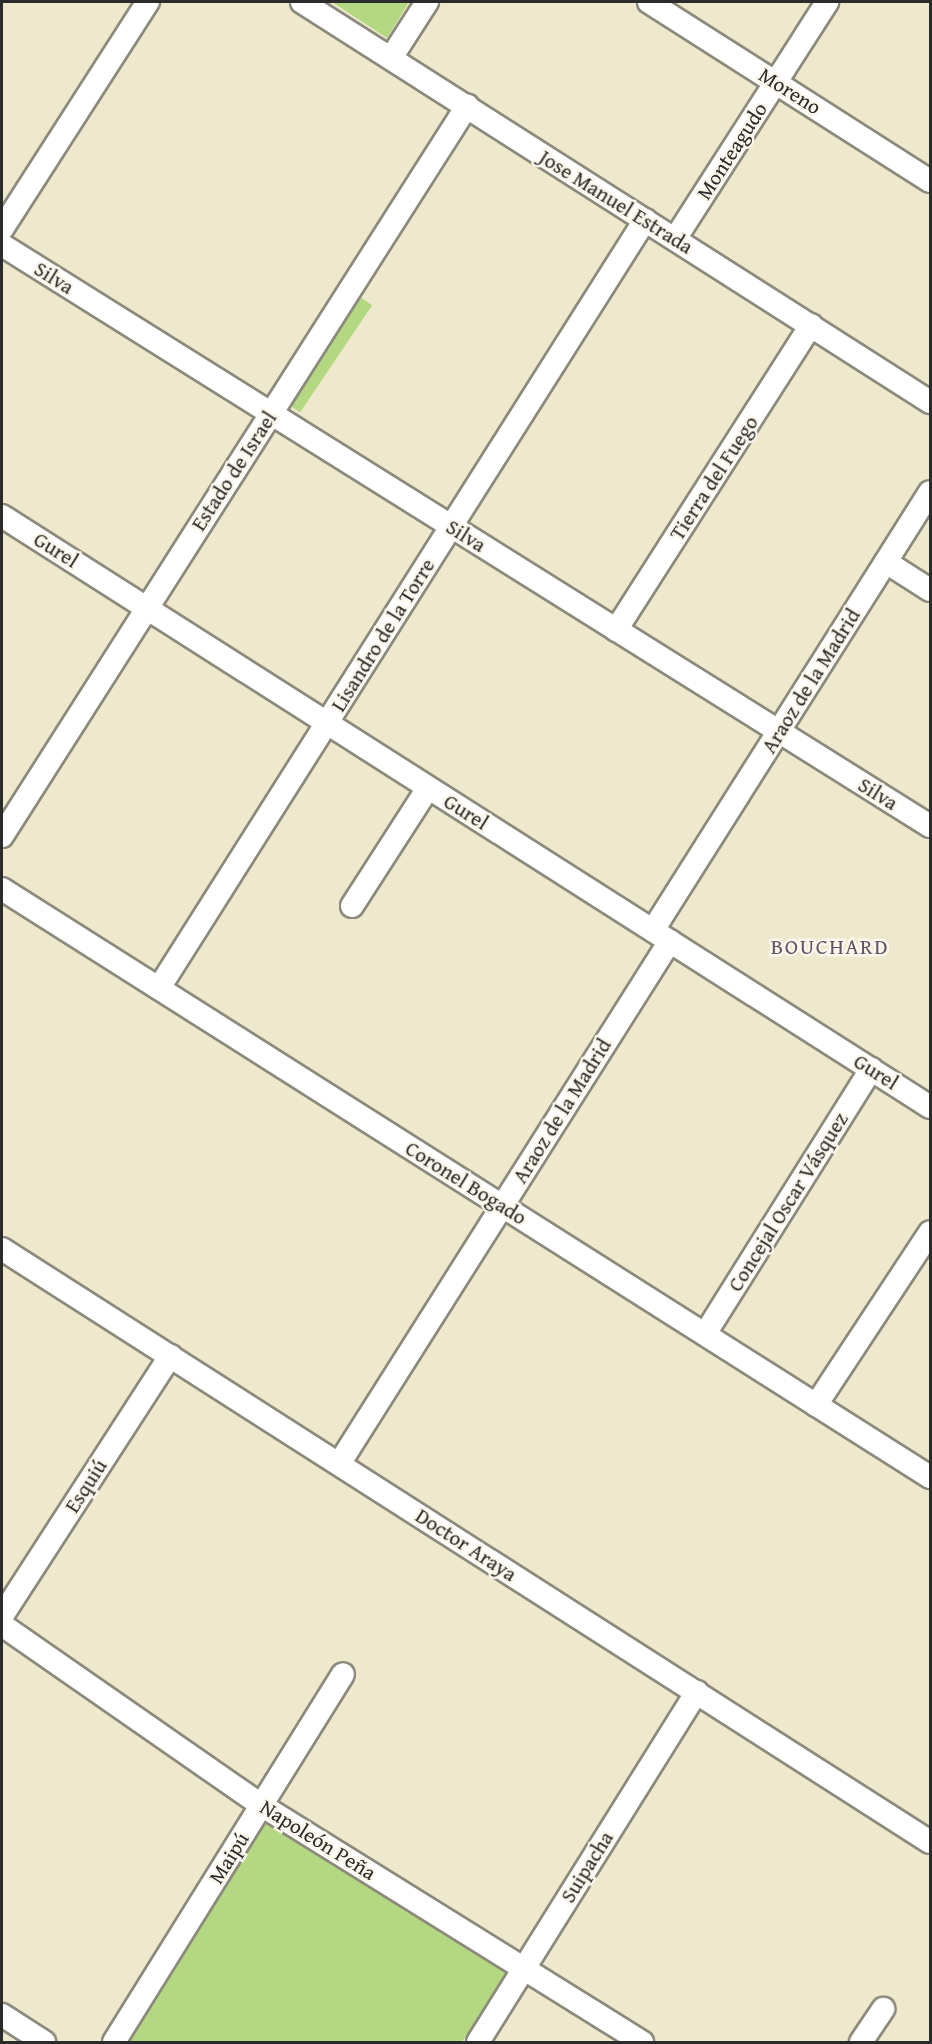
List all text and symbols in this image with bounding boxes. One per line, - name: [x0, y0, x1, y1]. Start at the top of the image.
- street label: Moreno: [754, 62, 826, 120]
- street label: Monteagudo: [691, 98, 773, 204]
- street label: Jose Manuel Estrada: [534, 144, 698, 260]
- street label: Silva: [30, 256, 78, 300]
- street label: Estado de Israel: [186, 406, 282, 536]
- street label: Tierra del Fuego: [664, 411, 764, 545]
- street label: Silva: [442, 514, 490, 558]
- street label: Gurel: [29, 527, 83, 573]
- street label: Lisandro de la Torre: [326, 554, 440, 716]
- street label: Araoz de la Madrid: [756, 604, 866, 758]
- street label: Silva: [854, 772, 902, 816]
- street label: Gurel: [439, 789, 493, 835]
- district label: BOUCHARD: [771, 934, 889, 960]
- street label: Araoz de la Madrid: [507, 1034, 617, 1188]
- street label: Gurel: [849, 1049, 903, 1095]
- street label: Concejal Oscar Vásquez: [723, 1108, 853, 1296]
- street label: Coronel Bogado: [401, 1136, 531, 1230]
- street label: Esquiú: [59, 1455, 113, 1517]
- street label: Doctor Araya: [411, 1503, 521, 1587]
- street label: Napoleón Peña: [256, 1794, 380, 1886]
- street label: Suipacha: [555, 1827, 619, 1907]
- street label: Maipú: [204, 1828, 254, 1888]

